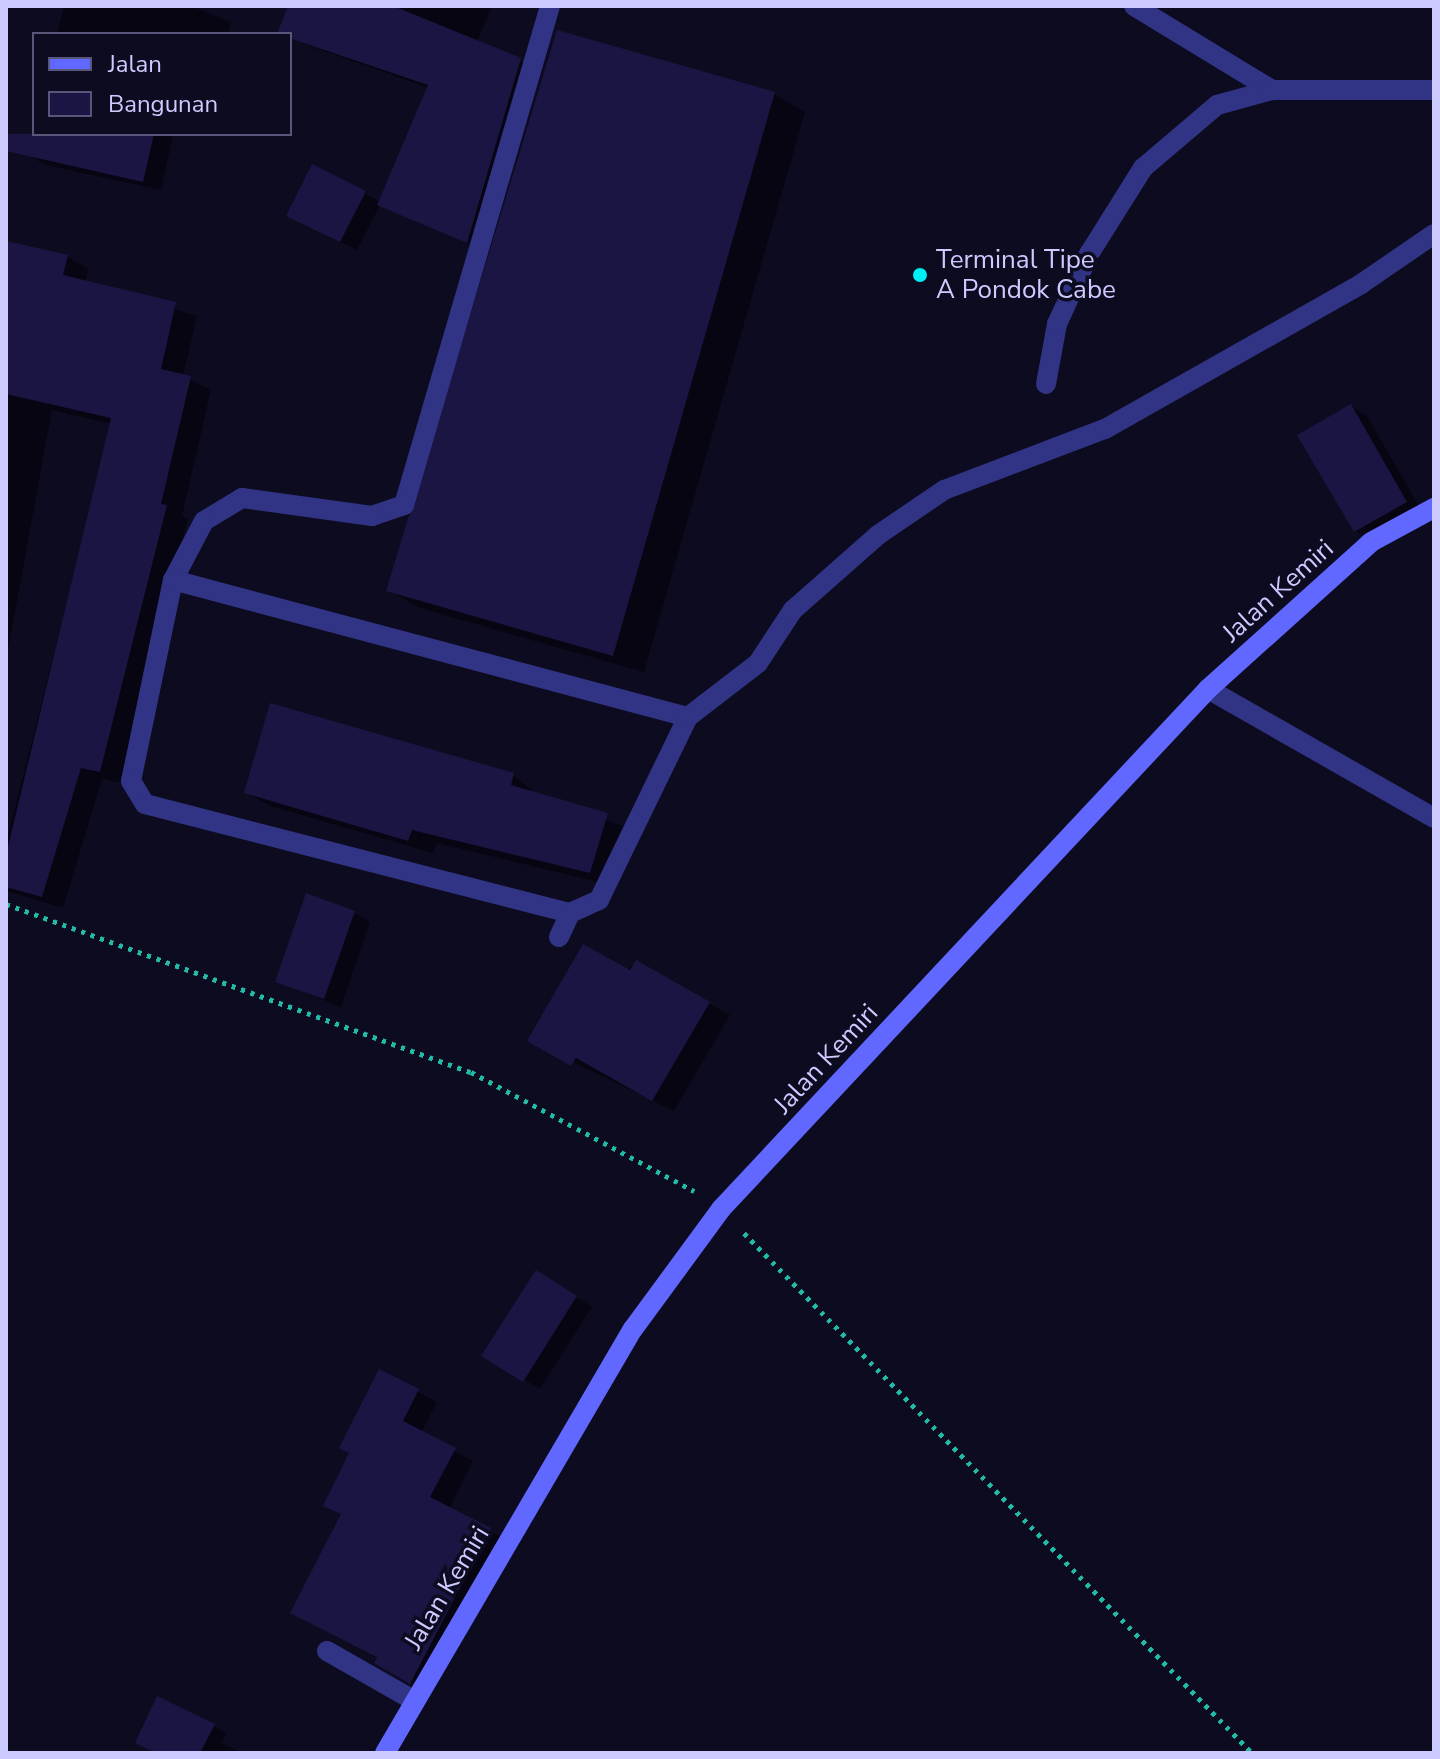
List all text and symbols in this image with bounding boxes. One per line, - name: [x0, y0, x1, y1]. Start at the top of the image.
- legend: [32, 32, 292, 136]
- text: Jalan: [108, 48, 162, 80]
- text: Bangunan: [108, 88, 218, 120]
- place label: Terminal Tipe A Pondok Cabe: [936, 244, 1116, 306]
- marker: Terminal Tipe A Pondok Cabe: [911, 266, 929, 284]
- street label: Jalan Kemiri: [1216, 533, 1340, 649]
- street label: Jalan Kemiri: [767, 998, 885, 1120]
- street label: Jalan Kemiri: [398, 1521, 496, 1655]

